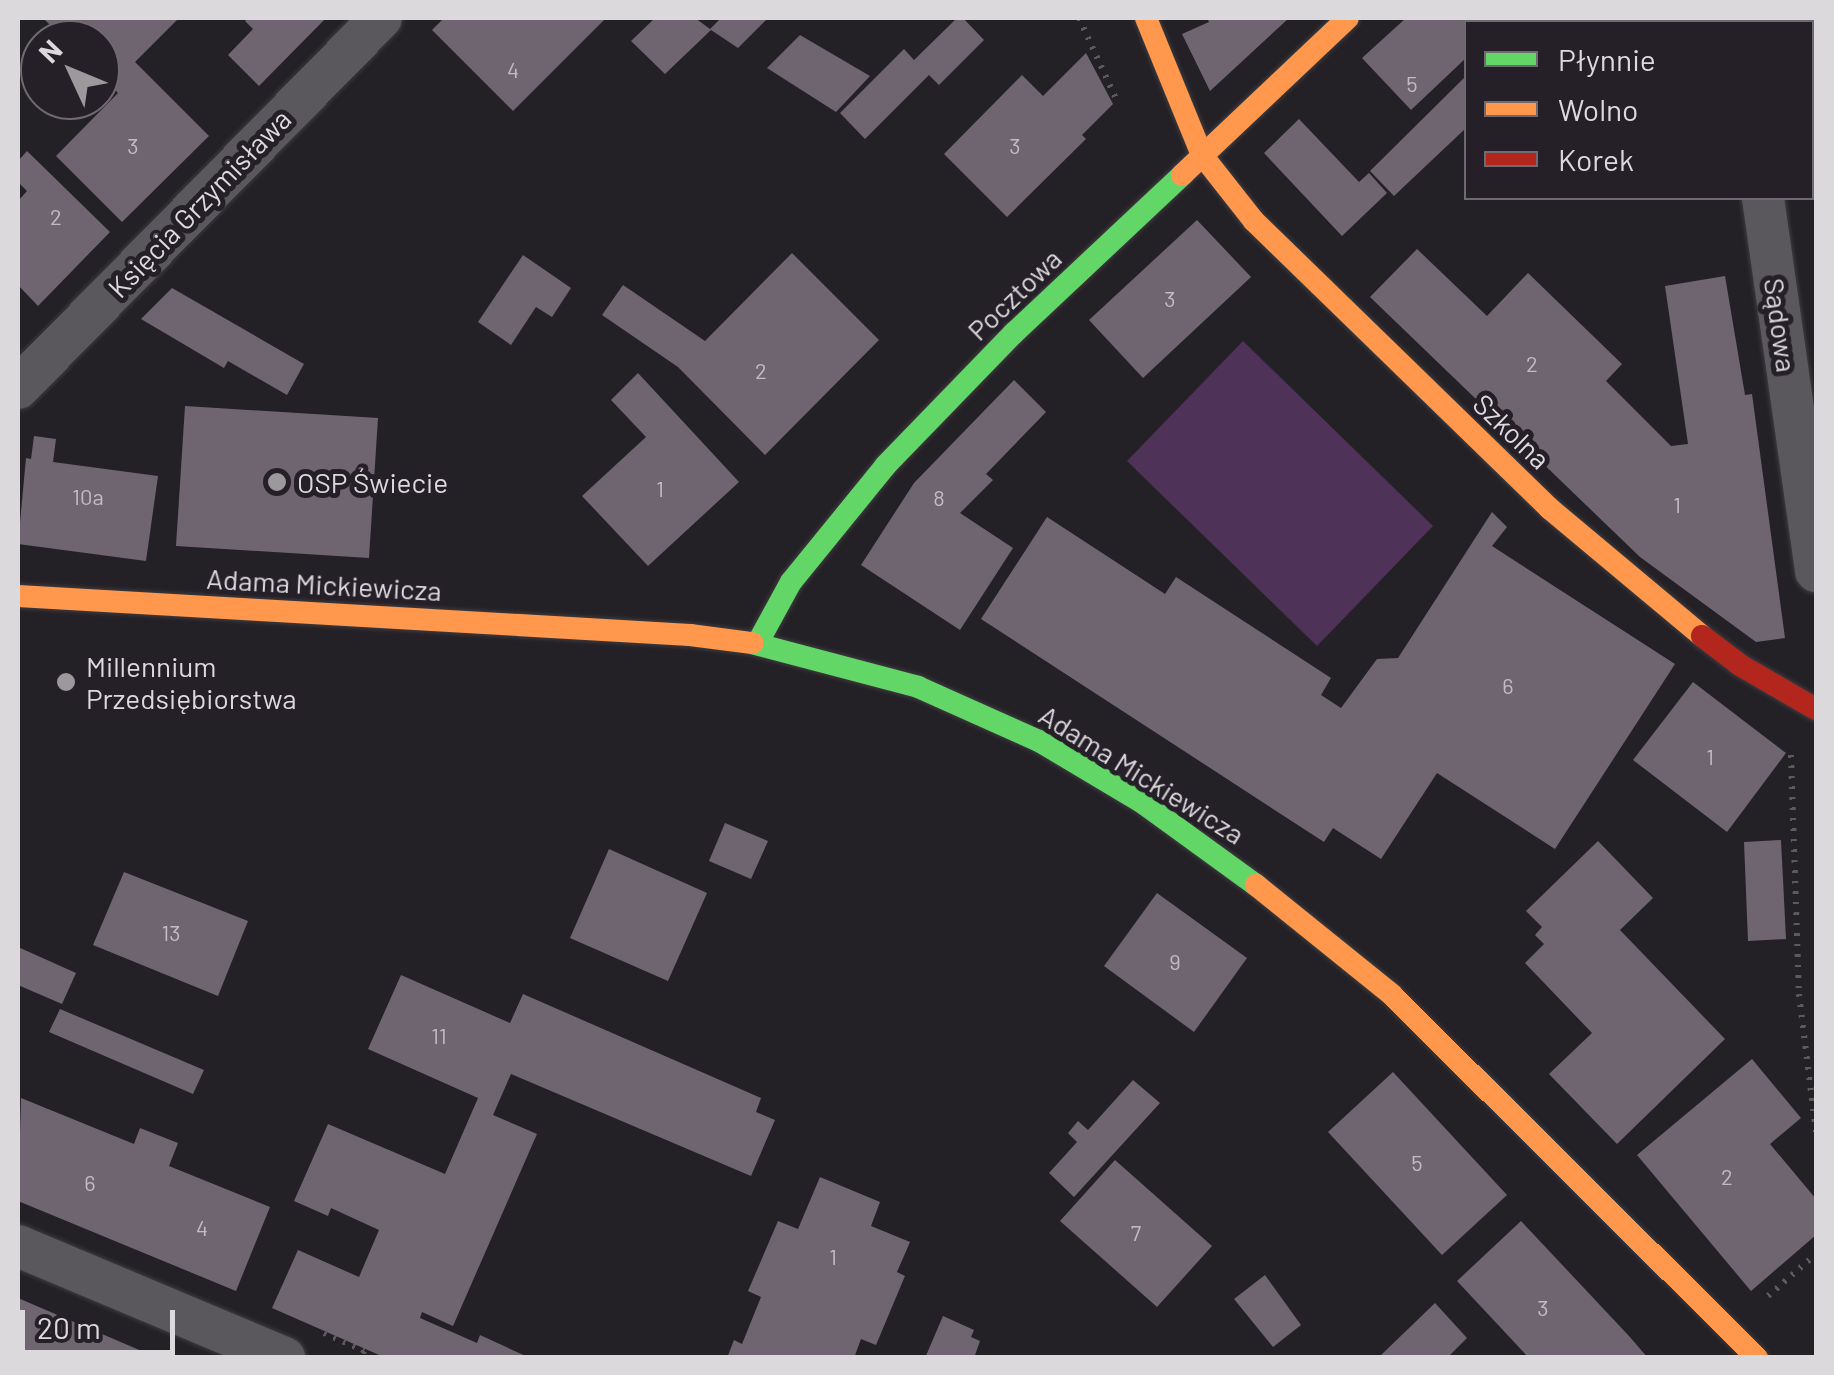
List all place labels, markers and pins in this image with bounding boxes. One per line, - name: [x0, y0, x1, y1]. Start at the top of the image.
- place label: OSP Świecie: [297, 465, 448, 499]
- marker: OSP Świecie: [266, 471, 288, 493]
- place label: Millennium Przedsiębiorstwa: [86, 649, 297, 715]
- marker: Millennium Przedsiębiorstwa: [55, 671, 77, 693]

